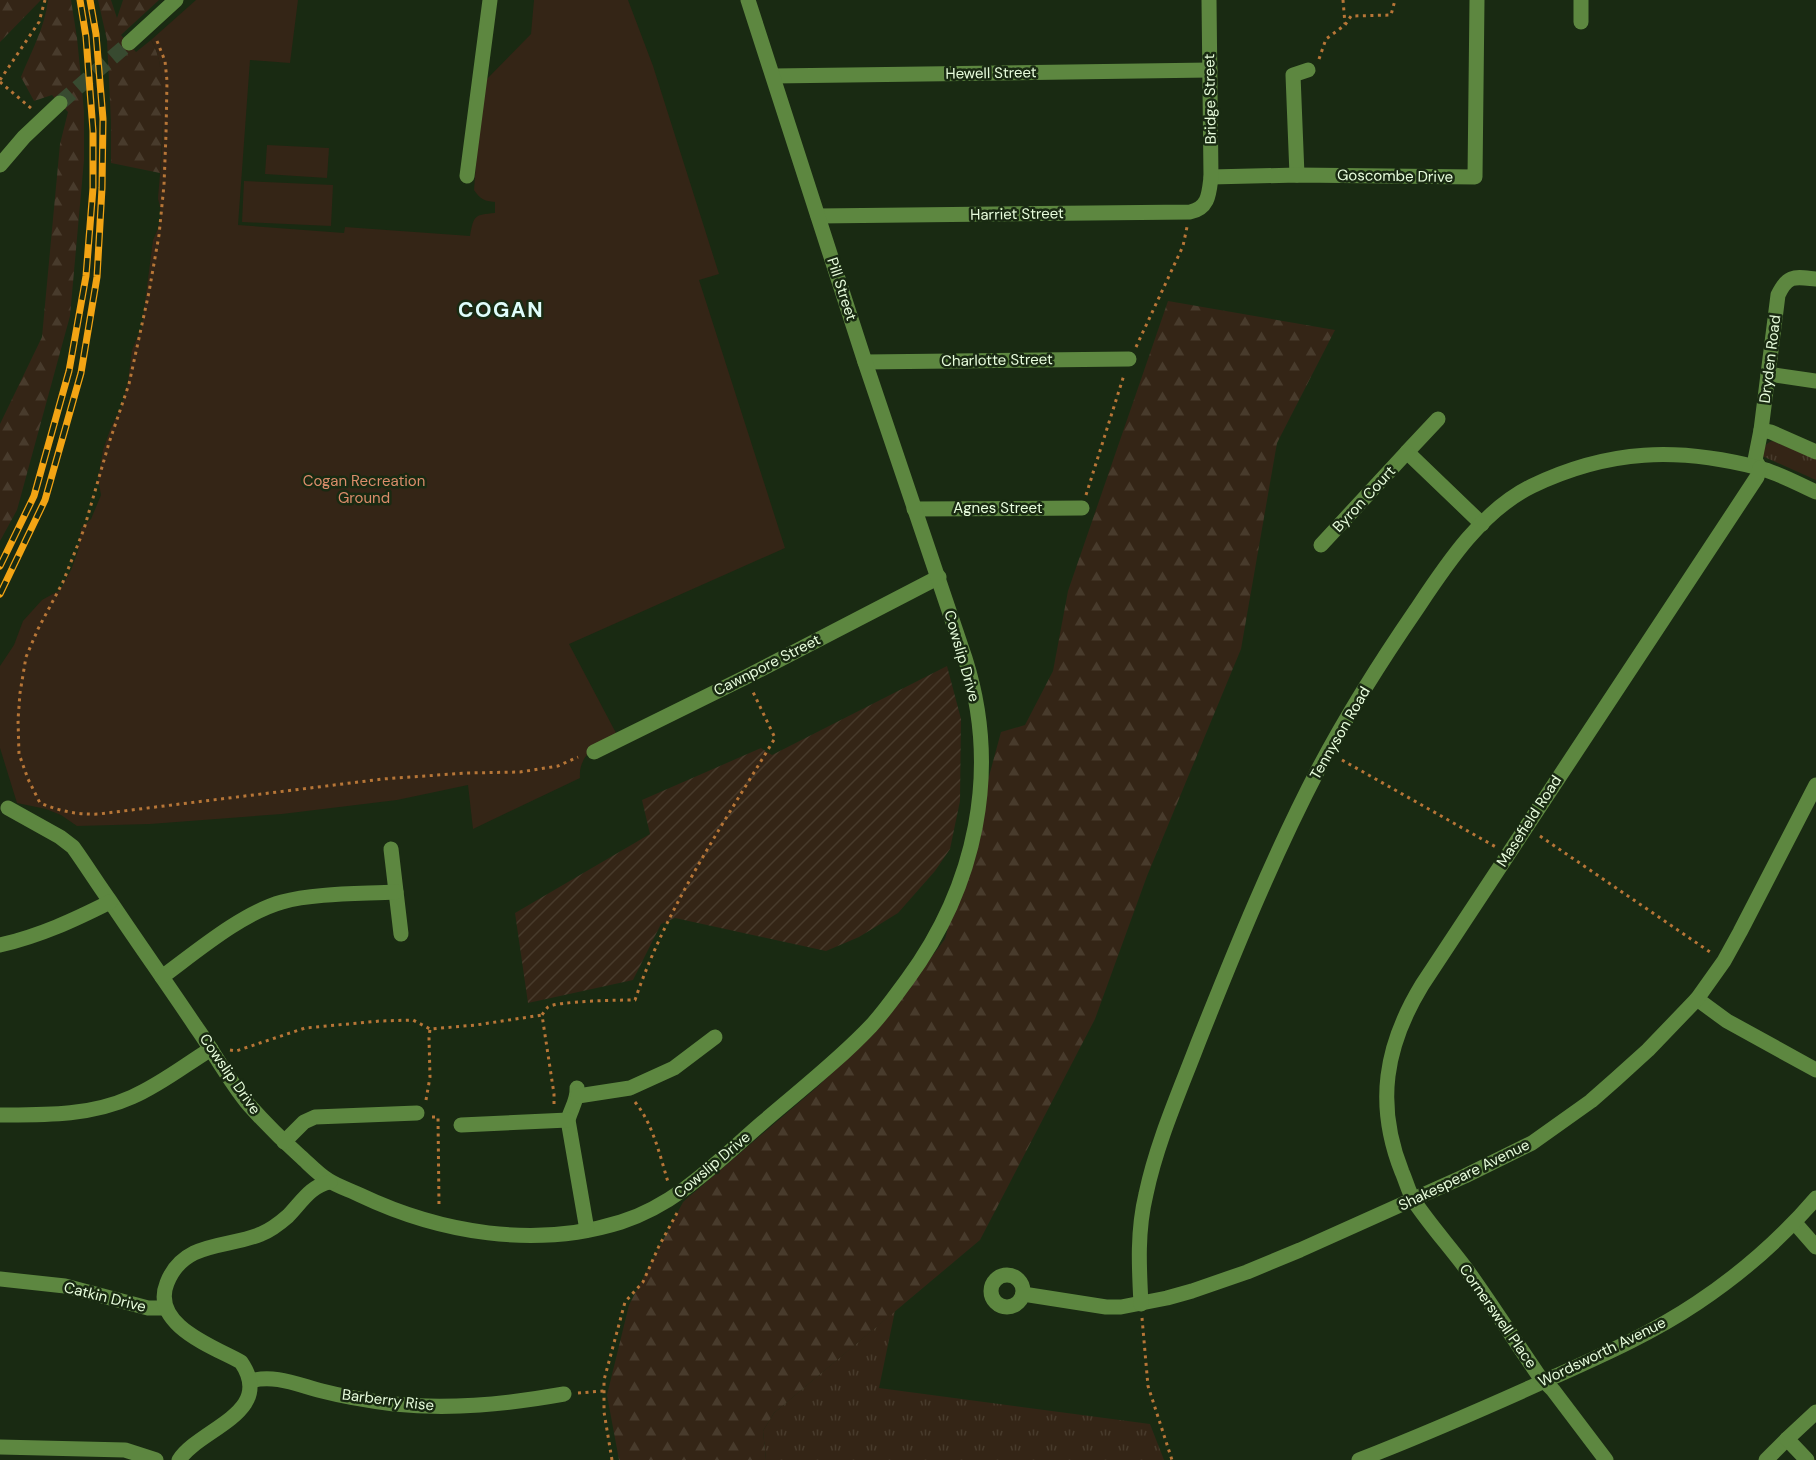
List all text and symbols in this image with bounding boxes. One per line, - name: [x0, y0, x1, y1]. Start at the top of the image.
- street label: Bridge Street: [1199, 53, 1221, 145]
- street label: Hewell Street: [945, 62, 1037, 84]
- street label: Goscombe Drive: [1337, 165, 1453, 187]
- street label: Harriet Street: [970, 203, 1064, 225]
- street label: Pill Street: [822, 255, 862, 323]
- district label: COGAN: [458, 296, 544, 324]
- street label: Dryden Road: [1755, 314, 1785, 404]
- street label: Charlotte Street: [941, 349, 1053, 371]
- street label: Byron Court: [1328, 461, 1400, 536]
- park label: Cogan Recreation Ground: [303, 471, 425, 508]
- street label: Agnes Street: [953, 498, 1043, 518]
- street label: Cowslip Drive: [939, 608, 985, 704]
- street label: Cawnpore Street: [710, 629, 824, 701]
- street label: Tennyson Road: [1305, 683, 1375, 783]
- street label: Masefield Road: [1492, 771, 1566, 871]
- street label: Cowslip Drive: [195, 1030, 265, 1118]
- street label: Cowslip Drive: [669, 1127, 755, 1203]
- street label: Shakespeare Avenue: [1395, 1135, 1533, 1215]
- street label: Cornerswell Place: [1455, 1260, 1541, 1372]
- street label: Catkin Drive: [62, 1277, 148, 1317]
- street label: Wordsworth Avenue: [1535, 1312, 1669, 1392]
- street label: Barberry Rise: [341, 1384, 435, 1416]

